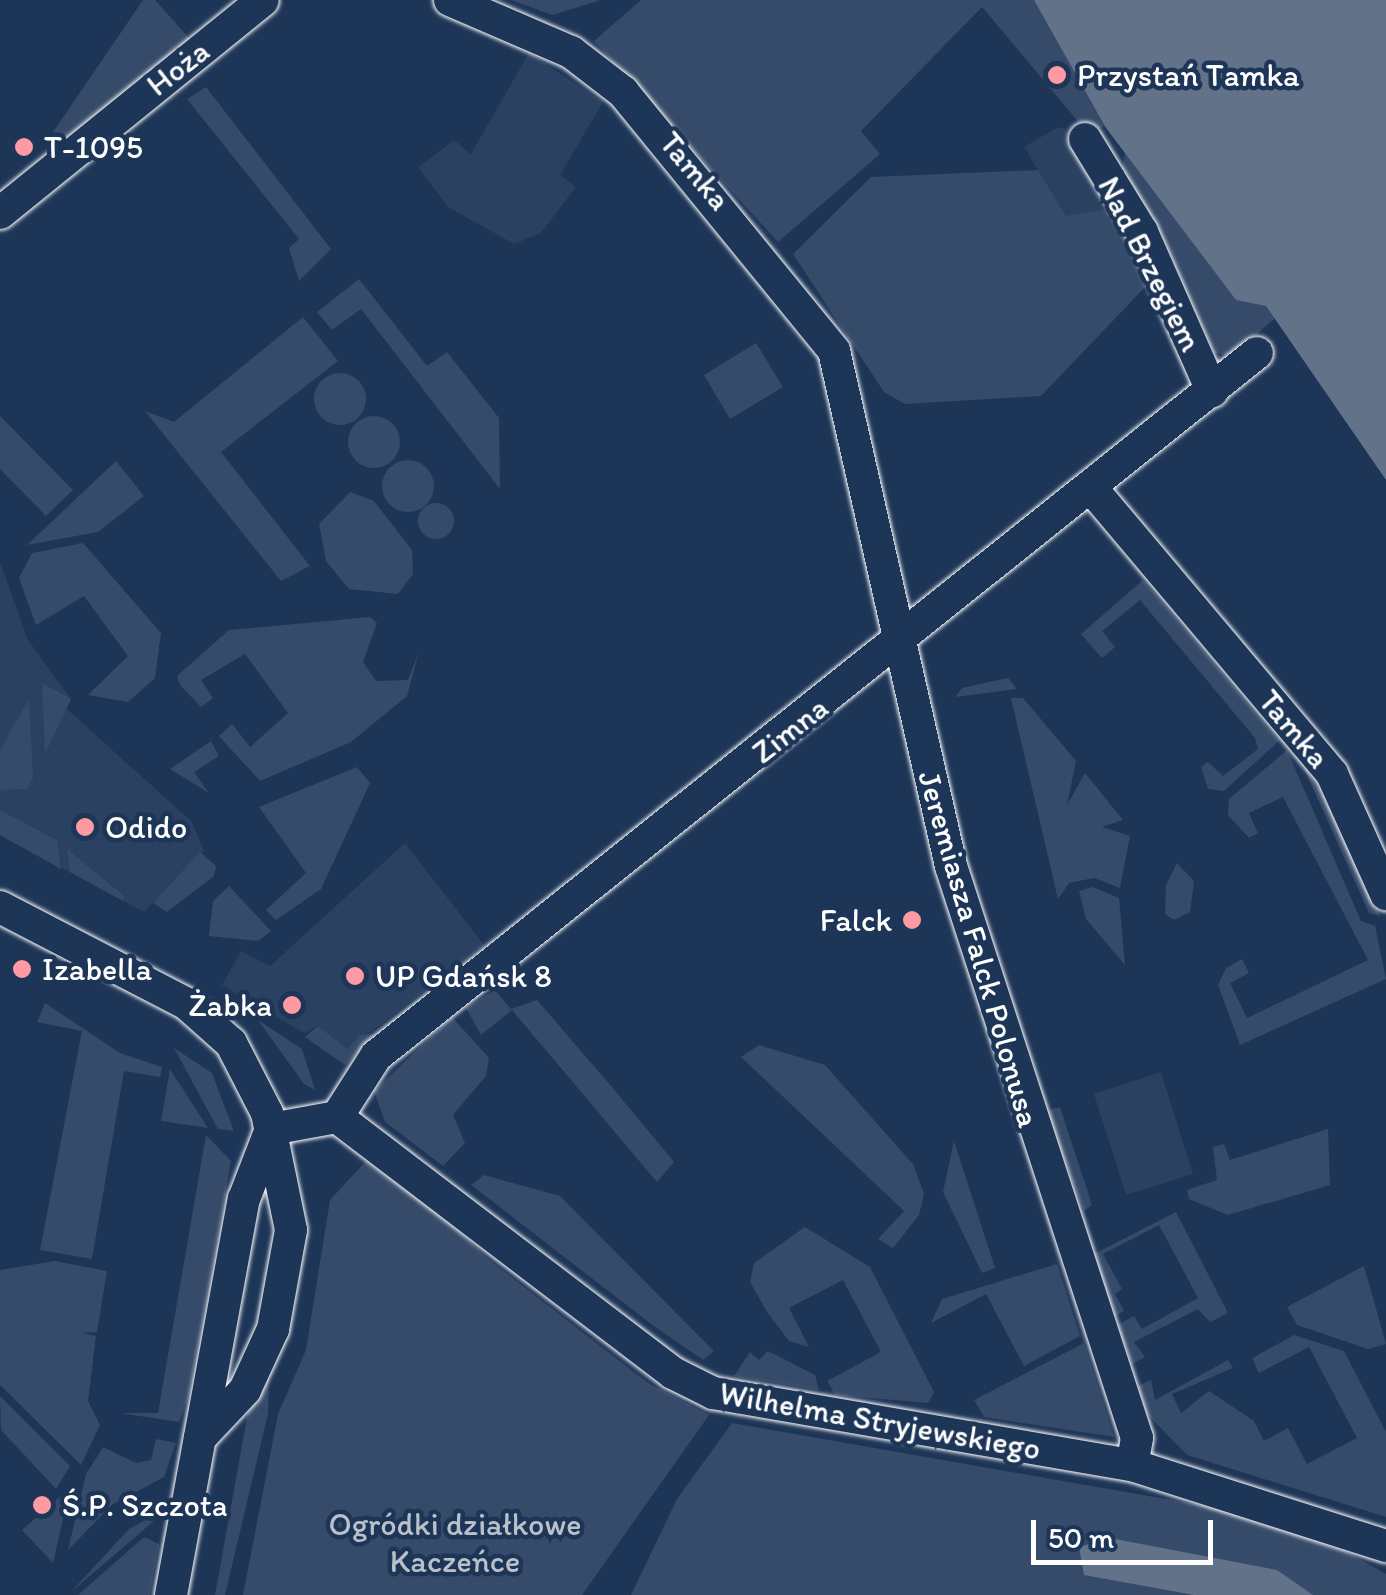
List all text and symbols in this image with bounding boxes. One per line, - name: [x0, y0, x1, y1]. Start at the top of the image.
- street label: Hoża: [139, 32, 217, 104]
- place label: Przystań Tamka: [1077, 56, 1296, 94]
- marker: Przystań Tamka: [1046, 64, 1068, 86]
- street label: Tamka: [651, 124, 739, 218]
- place label: T-1095: [44, 128, 143, 166]
- marker: T-1095: [13, 136, 35, 158]
- street label: Nad Brzegiem: [1089, 169, 1211, 359]
- street label: Tamka: [1250, 682, 1338, 776]
- street label: Zimna: [744, 688, 836, 772]
- street label: Jeremiasza Falck Polonusa: [910, 768, 1048, 1130]
- place label: Odido: [105, 808, 187, 846]
- marker: Odido: [74, 816, 96, 838]
- place label: Falck: [820, 901, 892, 939]
- marker: Falck: [901, 909, 923, 931]
- place label: Izabella: [42, 950, 152, 988]
- place label: UP Gdańsk 8: [375, 957, 552, 995]
- marker: Izabella: [11, 958, 33, 980]
- marker: UP Gdańsk 8: [344, 965, 366, 987]
- place label: Żabka: [188, 986, 272, 1024]
- marker: Żabka: [281, 994, 303, 1016]
- street label: Wilhelma Stryjewskiego: [716, 1374, 1044, 1468]
- place label: Ś.P. Szczota: [62, 1486, 228, 1524]
- marker: Ś.P. Szczota: [31, 1494, 53, 1516]
- scale bar: [1036, 1500, 1218, 1562]
- park label: Ogródki działkowe Kaczeńce: [329, 1506, 581, 1581]
- text: 50 m: [1048, 1519, 1114, 1556]

